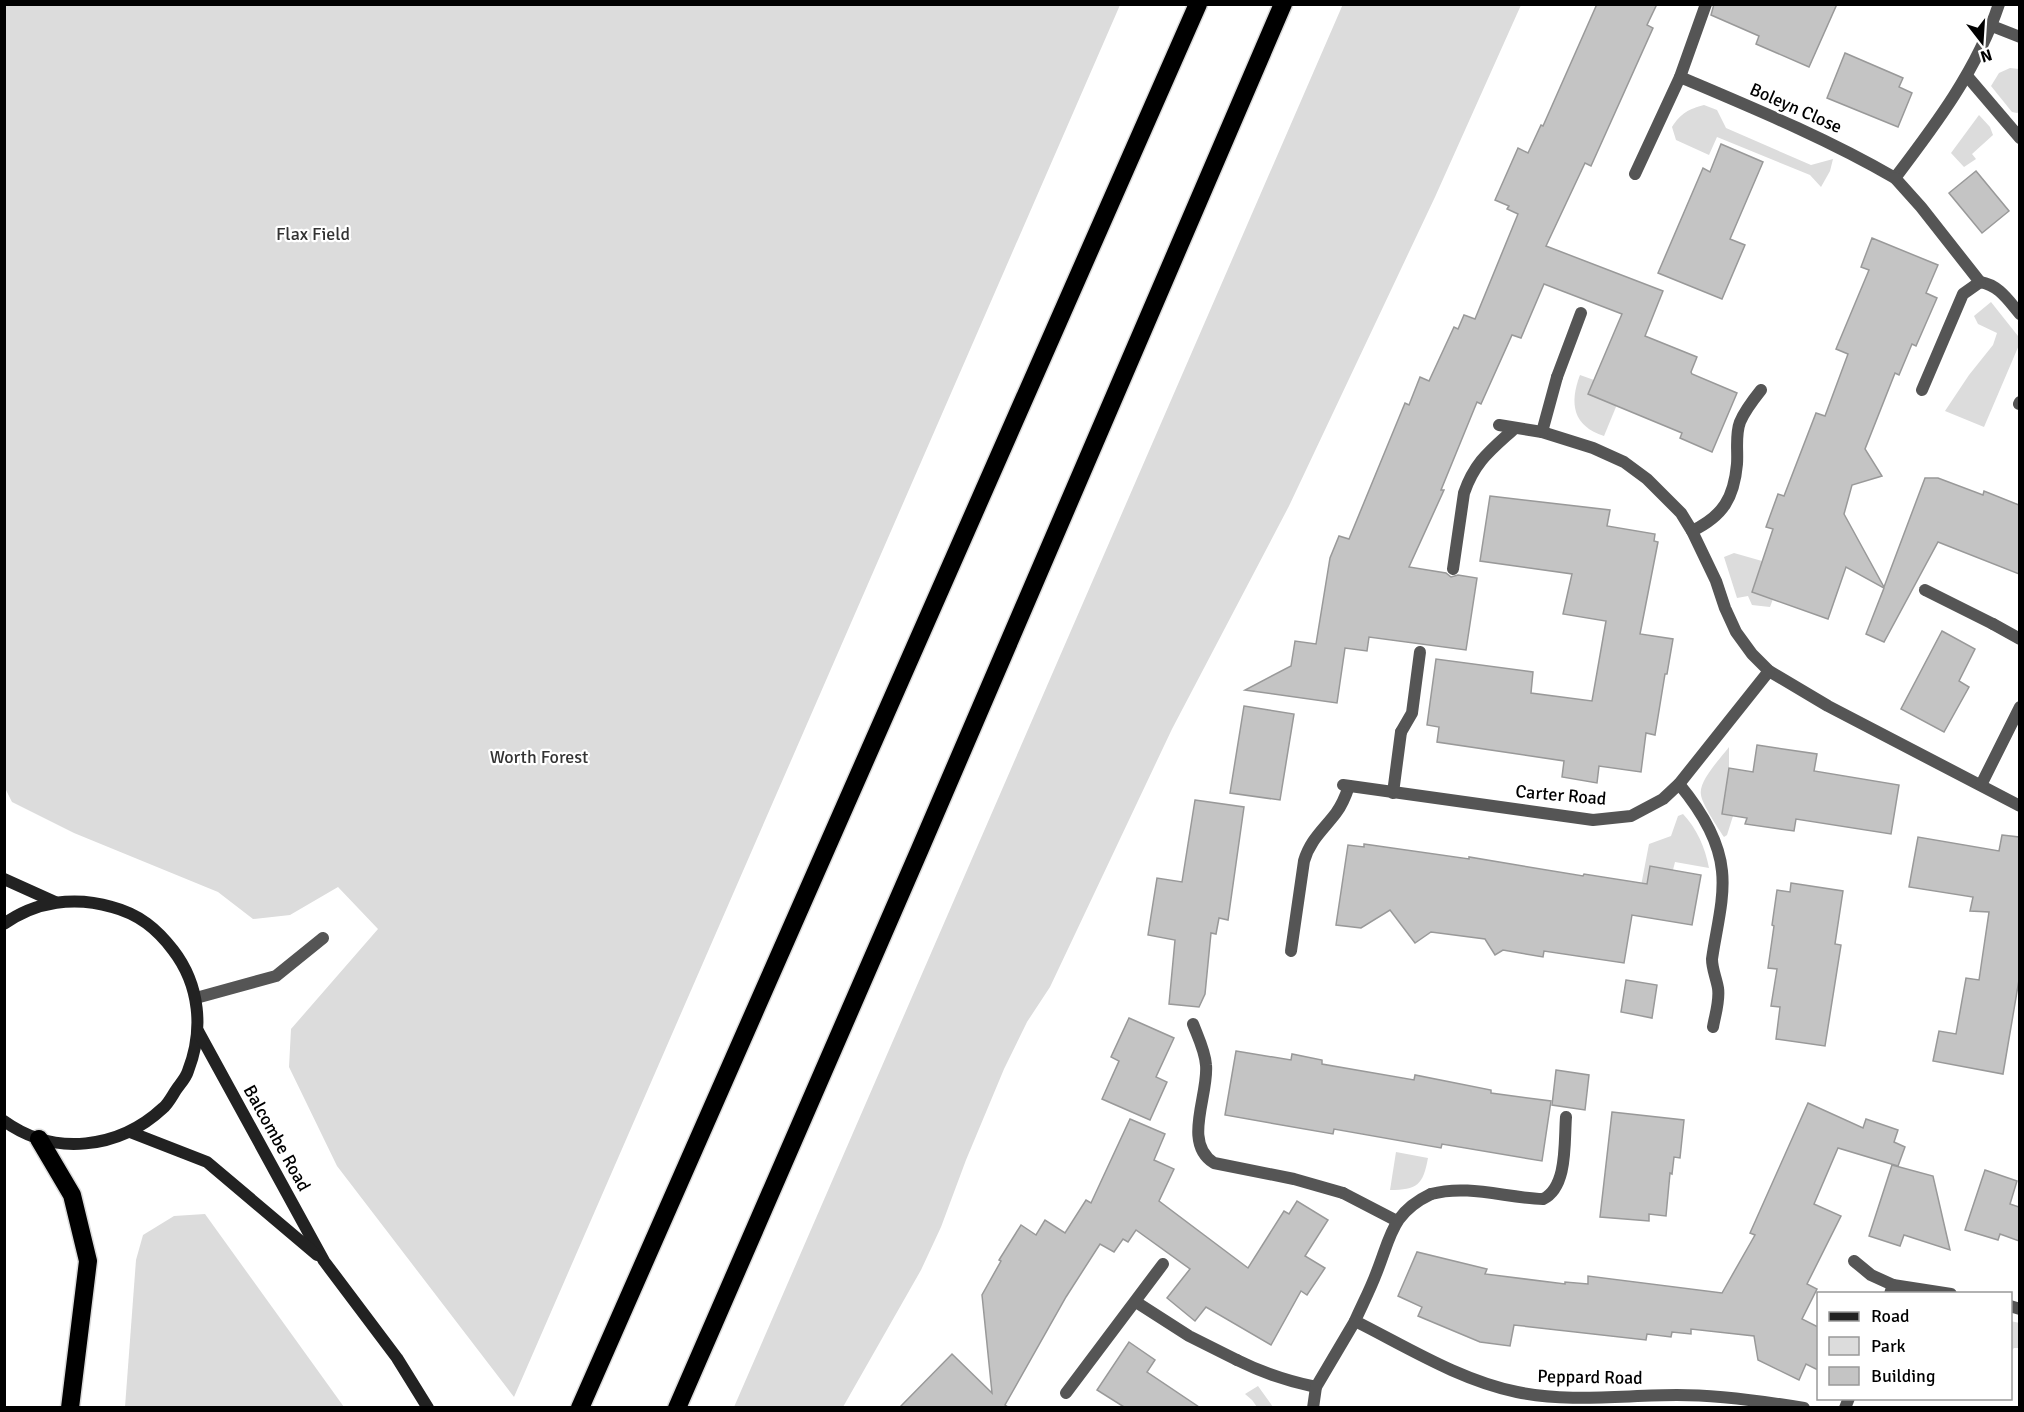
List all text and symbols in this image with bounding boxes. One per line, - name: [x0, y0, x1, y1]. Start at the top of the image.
- north arrow: [1952, 12, 2012, 72]
- text: N: [1978, 44, 1994, 67]
- street label: Boleyn Close: [1747, 78, 1845, 138]
- park label: Flax Field: [276, 223, 350, 245]
- park label: Worth Forest: [490, 746, 588, 768]
- street label: Carter Road: [1515, 780, 1607, 810]
- street label: Balcombe Road: [239, 1081, 315, 1195]
- legend: [1817, 1292, 2012, 1400]
- text: Road: [1871, 1305, 1910, 1327]
- text: Park: [1871, 1335, 1906, 1357]
- street label: Peppard Road: [1537, 1365, 1643, 1389]
- text: Building: [1871, 1365, 1935, 1387]

